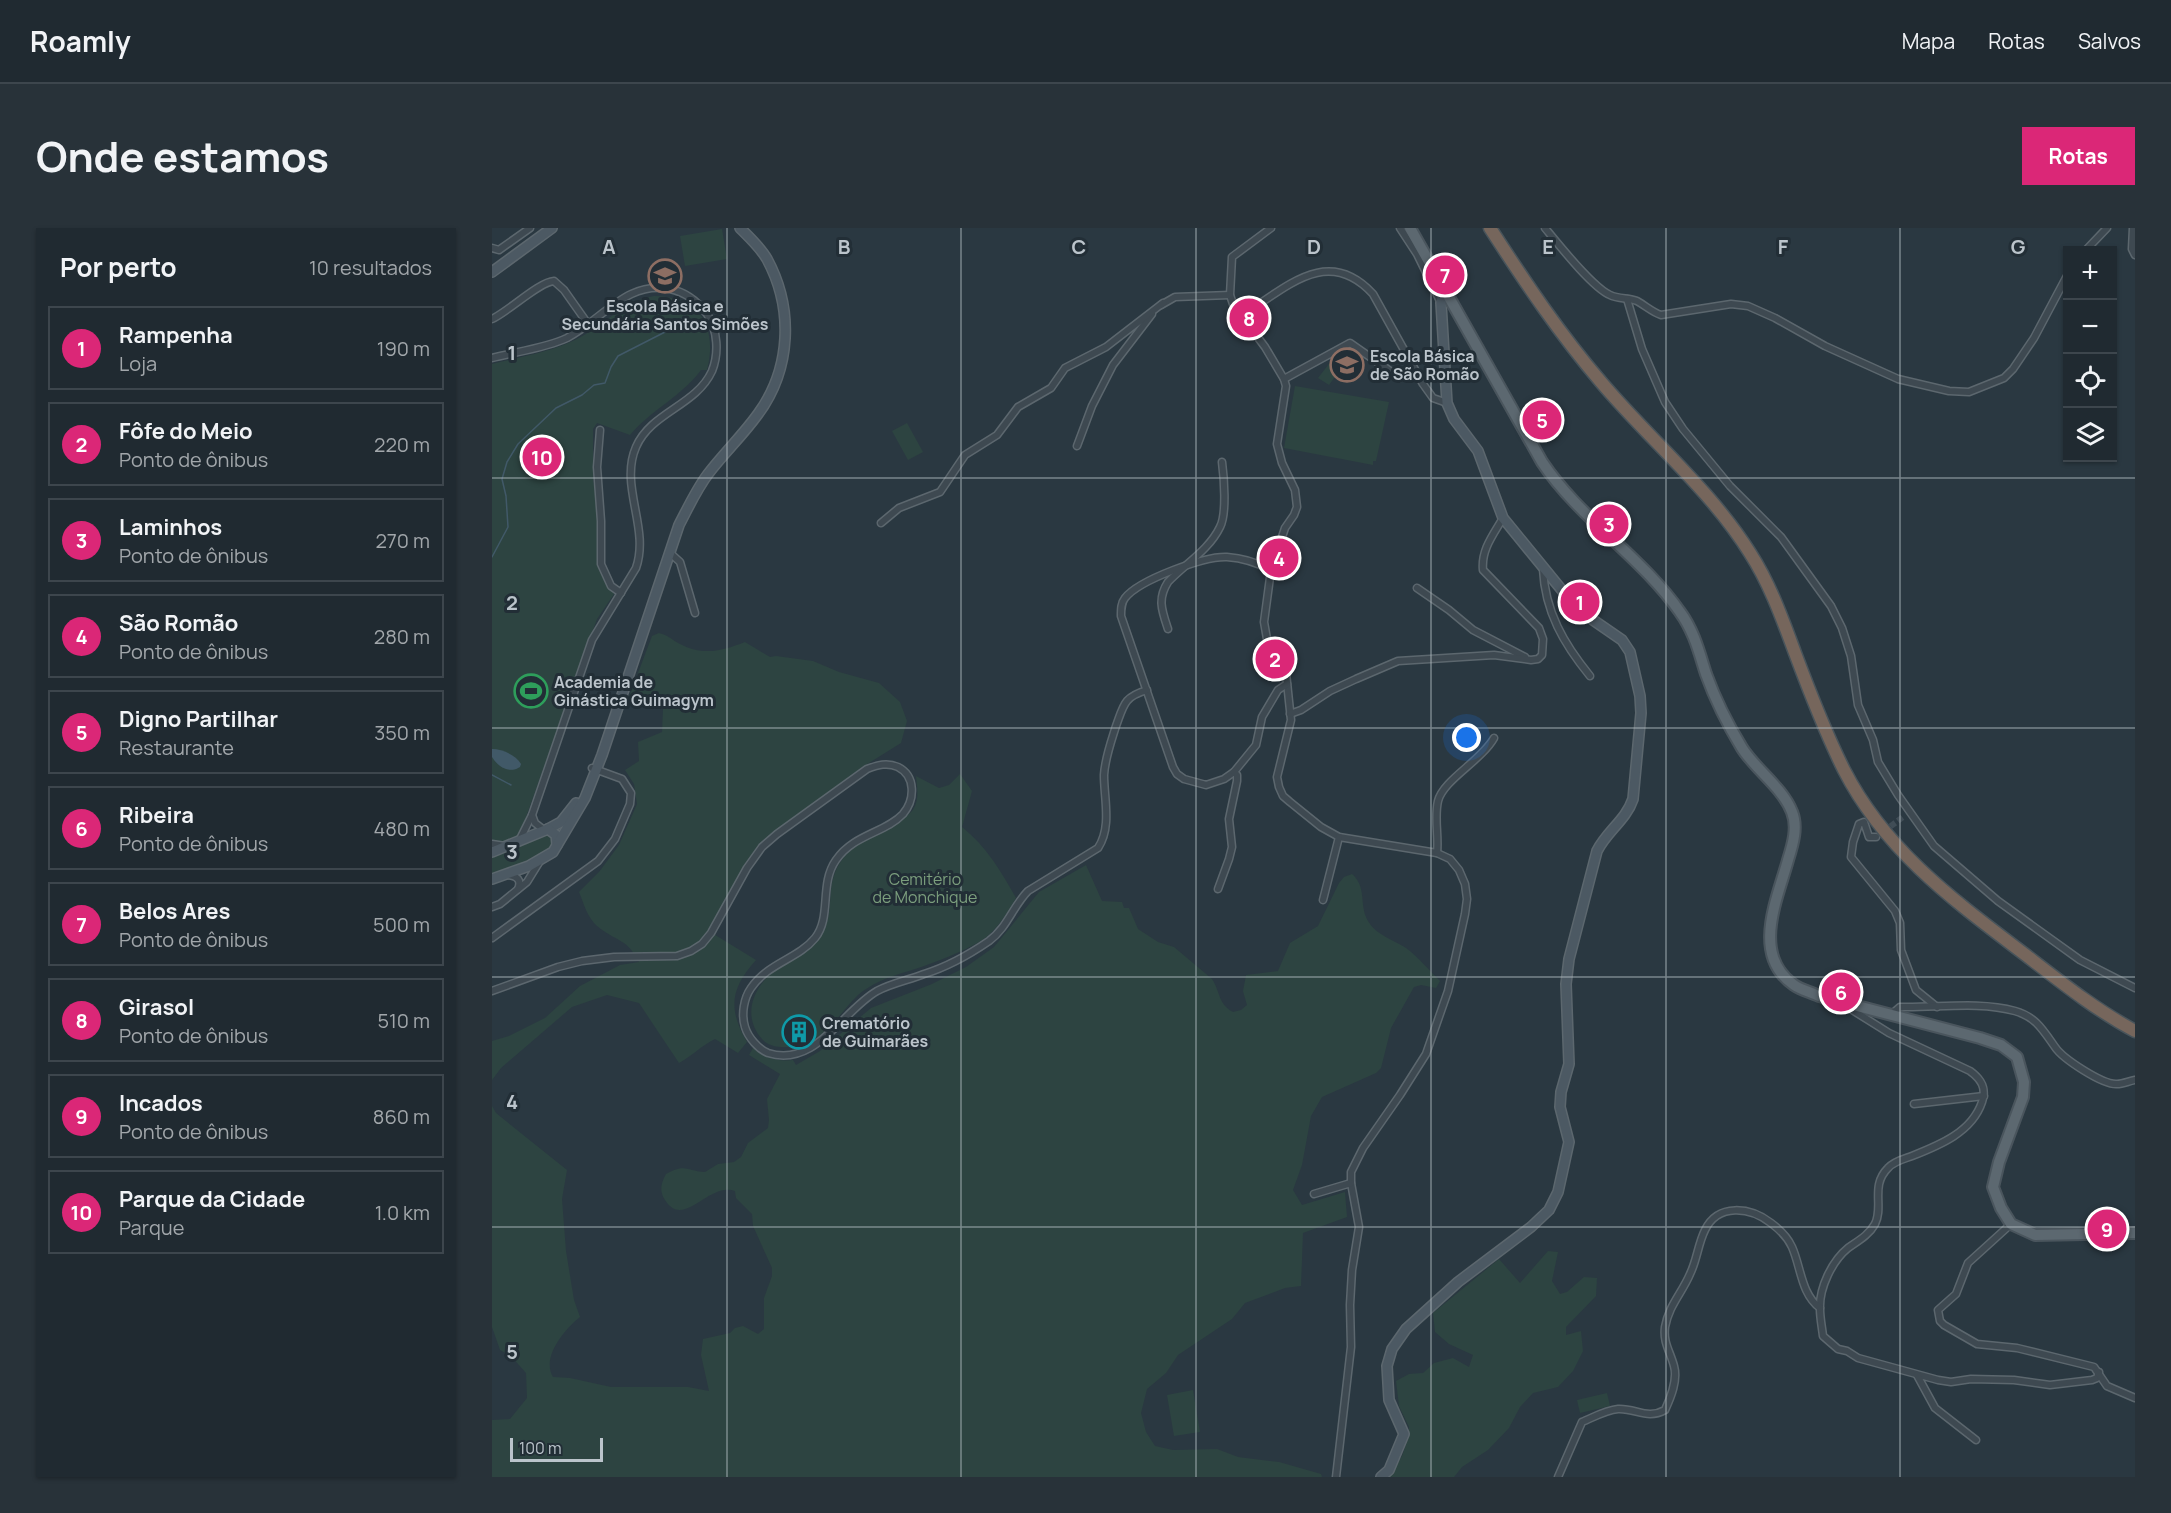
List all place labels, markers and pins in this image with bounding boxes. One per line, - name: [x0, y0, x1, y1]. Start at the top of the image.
- pin: 7: [1426, 252, 1464, 298]
- school or university icon: Escola Básica e Secundária Santos Simões: [647, 258, 683, 294]
- place label: Escola Básica e Secundária Santos Simões: [562, 295, 769, 335]
- pin: 8: [1230, 296, 1269, 340]
- place label: Escola Básica de São Romão: [1370, 345, 1480, 385]
- school or university icon: Escola Básica de São Romão: [1329, 347, 1365, 383]
- pin: 5: [1522, 398, 1562, 442]
- pin: 10: [523, 434, 562, 480]
- pin: 3: [1590, 502, 1628, 546]
- pin: 4: [1260, 536, 1298, 580]
- pin: 1: [1560, 580, 1600, 625]
- pin: 2: [1256, 636, 1294, 682]
- place label: Academia de Ginástica Guimagym: [554, 671, 714, 711]
- sports icon: Academia de Ginástica Guimagym: [513, 673, 549, 709]
- pin: 6: [1822, 970, 1860, 1014]
- place label: Crematório de Guimarães: [822, 1012, 929, 1052]
- building icon: Crematório de Guimarães: [781, 1014, 817, 1050]
- pin: 9: [2088, 1206, 2126, 1252]

